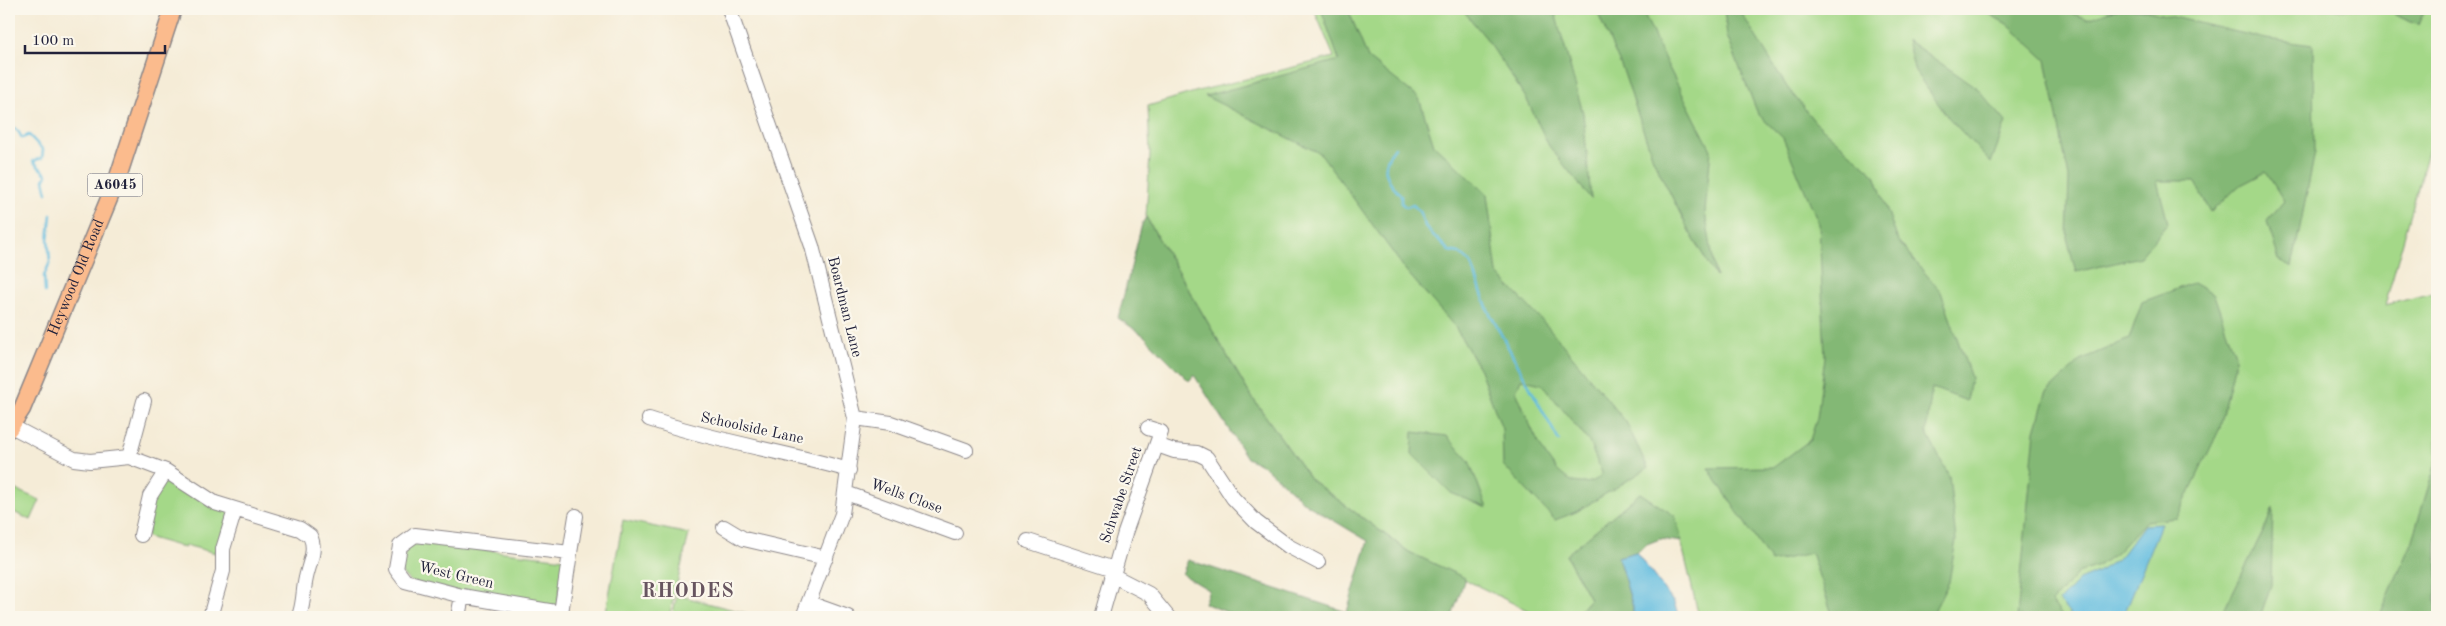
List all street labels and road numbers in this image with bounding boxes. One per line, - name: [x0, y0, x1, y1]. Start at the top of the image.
- road number: A6045: [88, 174, 142, 196]
- street label: Heywood Old Road: [46, 217, 107, 338]
- street label: Boardman Lane: [824, 255, 864, 359]
- street label: Schoolside Lane: [699, 411, 805, 447]
- street label: Schwabe Street: [1098, 445, 1146, 545]
- street label: Wells Close: [868, 477, 944, 517]
- street label: West Green: [417, 560, 495, 592]

